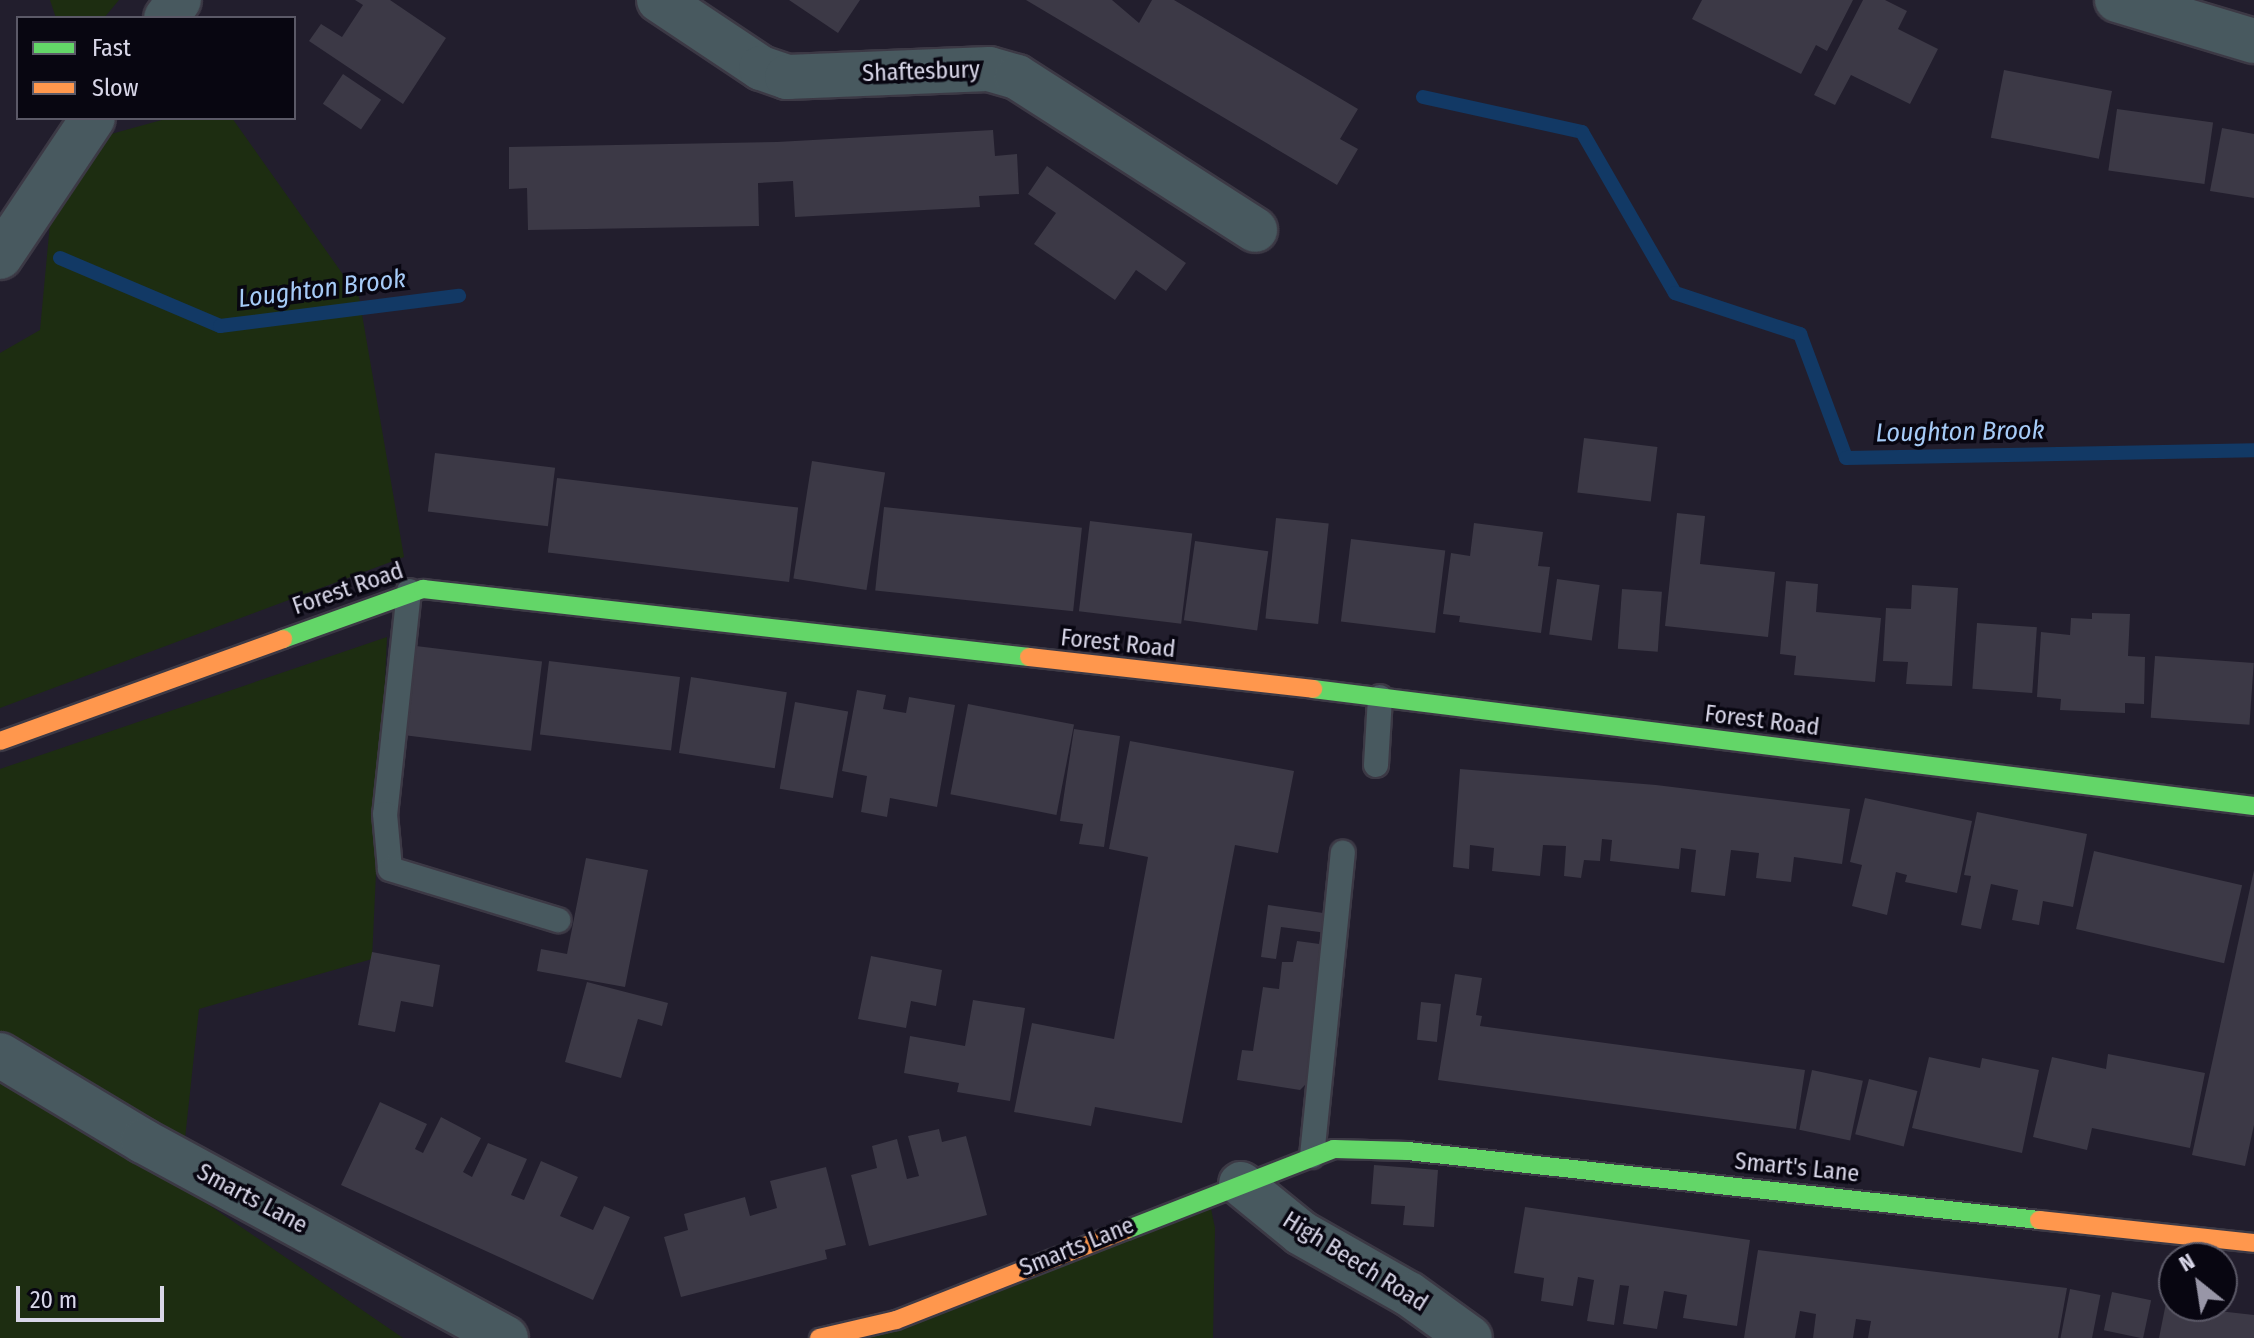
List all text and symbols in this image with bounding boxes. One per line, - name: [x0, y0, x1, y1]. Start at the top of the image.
- legend: [16, 16, 296, 120]
- text: Fast: [92, 34, 131, 62]
- street label: Shaftesbury: [862, 56, 980, 88]
- text: Slow: [92, 74, 138, 102]
- water label: Loughton Brook: [236, 263, 408, 315]
- water label: Loughton Brook: [1875, 415, 2045, 449]
- street label: Forest Road: [289, 557, 407, 621]
- street label: Forest Road: [1059, 624, 1177, 664]
- street label: Forest Road: [1703, 700, 1821, 742]
- street label: Smart's Lane: [1733, 1147, 1861, 1189]
- street label: Smarts Lane: [192, 1158, 312, 1240]
- street label: High Beech Road: [1277, 1206, 1433, 1318]
- street label: Smarts Lane: [1016, 1211, 1138, 1283]
- north arrow: [2158, 1242, 2238, 1322]
- text: N: [2174, 1248, 2199, 1278]
- scale bar: [20, 1270, 168, 1320]
- text: 20 m: [30, 1286, 77, 1314]

